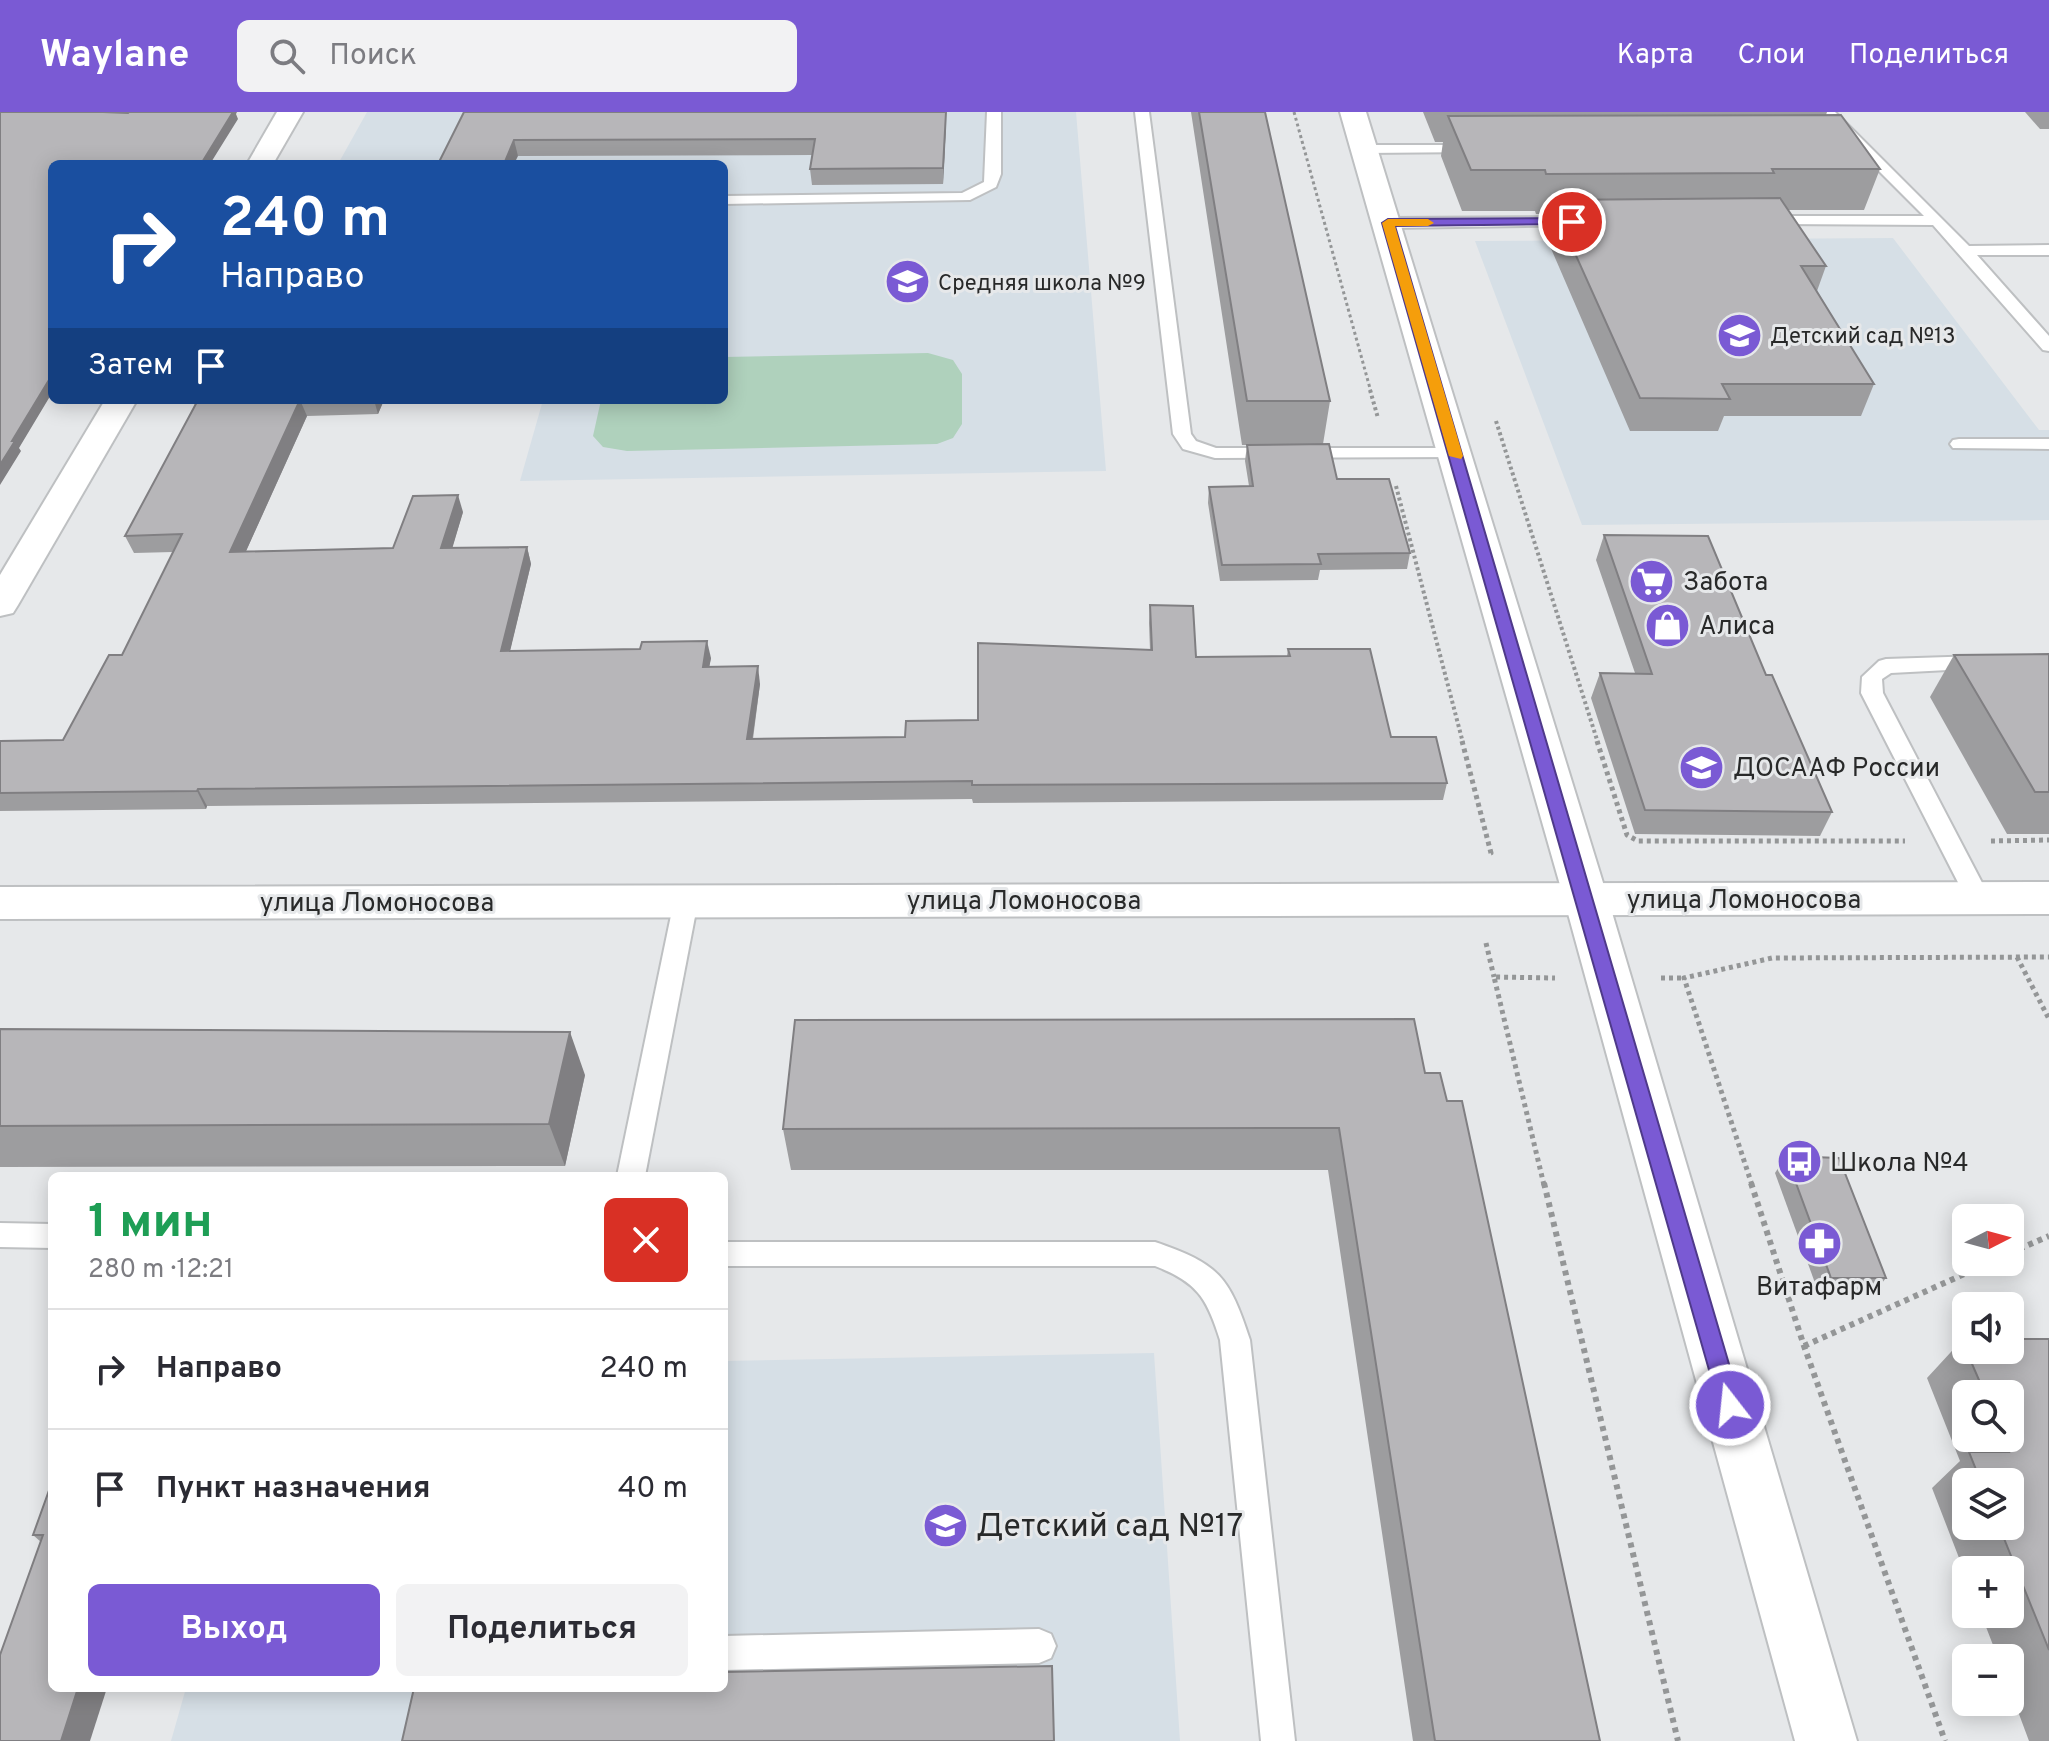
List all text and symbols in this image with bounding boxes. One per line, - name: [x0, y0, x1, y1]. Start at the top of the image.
- search box: [237, 20, 797, 92]
- text: Waylane: [40, 32, 189, 81]
- icon: search: [265, 34, 309, 78]
- text: Поиск: [329, 38, 417, 75]
- text: Карта: [1617, 38, 1693, 74]
- text: Слои: [1737, 38, 1805, 74]
- text: Поделиться: [1849, 38, 2009, 74]
- text: 240 m: [220, 186, 390, 256]
- pin: [1538, 188, 1606, 256]
- icon: right: [88, 192, 192, 296]
- icon: arrive: [1550, 200, 1594, 244]
- text: Направо: [220, 255, 365, 301]
- school or university icon: Средняя школа №9: [883, 258, 931, 306]
- place label: Средняя школа №9: [938, 271, 1146, 298]
- school or university icon: Детский сад №13: [1715, 311, 1763, 359]
- place label: Детский сад №13: [1770, 324, 1956, 351]
- icon: arrive: [189, 344, 233, 388]
- text: Затем: [88, 348, 173, 385]
- supermarket icon: Забота: [1628, 557, 1676, 605]
- place label: Забота: [1683, 567, 1768, 600]
- shop icon: Алиса: [1644, 601, 1692, 649]
- place label: Алиса: [1699, 611, 1775, 644]
- school or university icon: ДОСААФ России: [1678, 743, 1726, 791]
- place label: ДОСААФ России: [1733, 753, 1940, 786]
- street label: улица Ломоносова: [1627, 885, 1861, 918]
- street label: улица Ломоносова: [907, 886, 1141, 919]
- street label: улица Ломоносова: [260, 888, 494, 921]
- bus stop icon: Школа №4: [1775, 1138, 1823, 1186]
- place label: Школа №4: [1830, 1148, 1969, 1181]
- text: 1 мин: [88, 1194, 213, 1254]
- button: close: [604, 1198, 688, 1282]
- north arrow: [1952, 1204, 2024, 1276]
- map controls: [1952, 1204, 2024, 1716]
- pharmacy icon: Витафарм: [1795, 1219, 1843, 1267]
- text: 280 m · 12:21: [88, 1254, 234, 1287]
- place label: Витафарм: [1756, 1272, 1882, 1305]
- button: sound: [1952, 1292, 2024, 1364]
- icon: right: [88, 1347, 132, 1391]
- text: Направо: [156, 1351, 282, 1388]
- text: 240 m: [600, 1351, 688, 1388]
- position arrow: [1688, 1363, 1772, 1447]
- button: search: [1952, 1380, 2024, 1452]
- icon: arrive: [88, 1467, 132, 1511]
- button: layers: [1952, 1468, 2024, 1540]
- text: Пункт назначения: [156, 1471, 430, 1508]
- text: 40 m: [618, 1471, 688, 1508]
- school or university icon: Детский сад №17: [921, 1501, 969, 1549]
- place label: Детский сад №17: [976, 1508, 1243, 1548]
- button: +: [1952, 1556, 2024, 1628]
- button: Выход: [88, 1584, 380, 1676]
- button: Поделиться: [396, 1584, 688, 1676]
- button: −: [1952, 1644, 2024, 1716]

